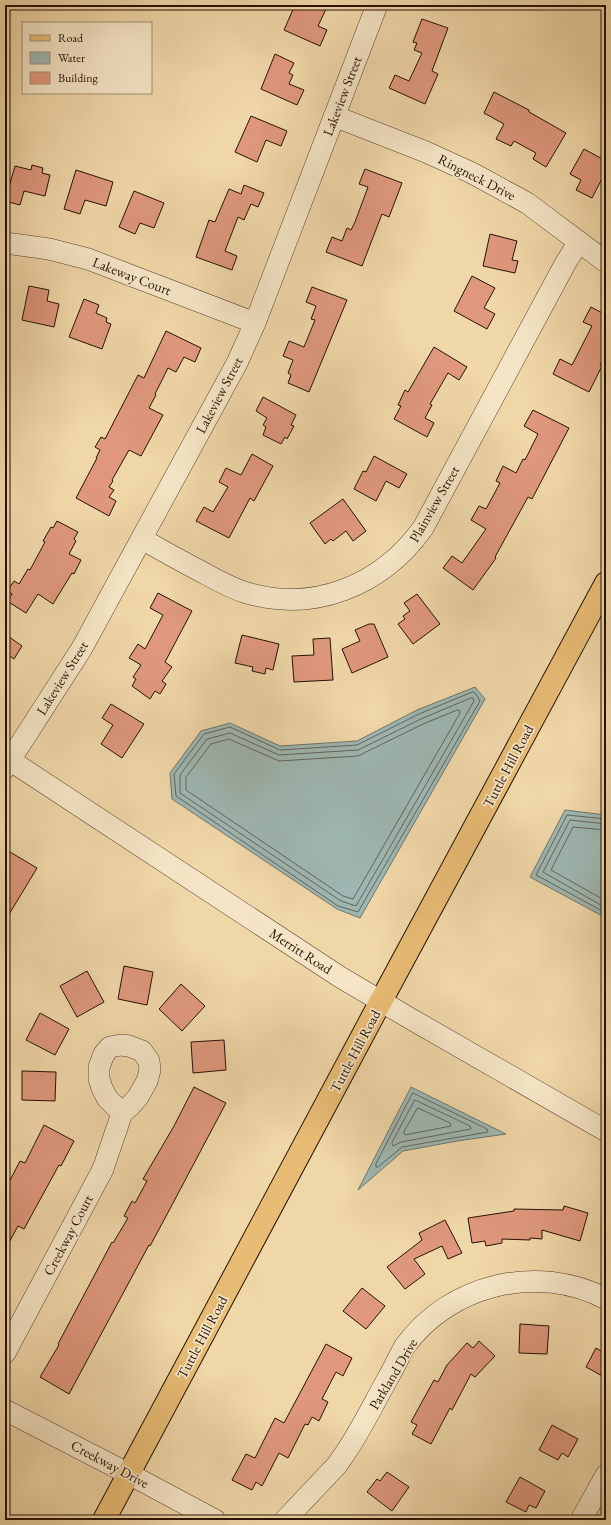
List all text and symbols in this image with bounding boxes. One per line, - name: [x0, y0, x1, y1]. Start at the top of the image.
- legend: [22, 22, 152, 94]
- text: Road: [58, 30, 84, 46]
- text: Water: [58, 50, 85, 66]
- street label: Lakeview Street: [319, 53, 366, 138]
- text: Building: [58, 70, 99, 86]
- street label: Ringneck Drive: [435, 150, 519, 204]
- street label: Lakeway Court: [90, 253, 174, 299]
- street label: Lakeview Street: [191, 353, 247, 436]
- street label: Plainview Street: [405, 462, 463, 545]
- street label: Lakeview Street: [32, 637, 92, 718]
- street label: Tuttle Hill Road: [479, 721, 538, 810]
- street label: Merritt Road: [266, 924, 337, 979]
- street label: Tuttle Hill Road: [326, 1006, 385, 1095]
- street label: Creekway Court: [39, 1191, 97, 1279]
- street label: Tuttle Hill Road: [173, 1292, 232, 1381]
- street label: Parkland Drive: [365, 1335, 422, 1413]
- street label: Creekway Drive: [68, 1436, 153, 1492]

